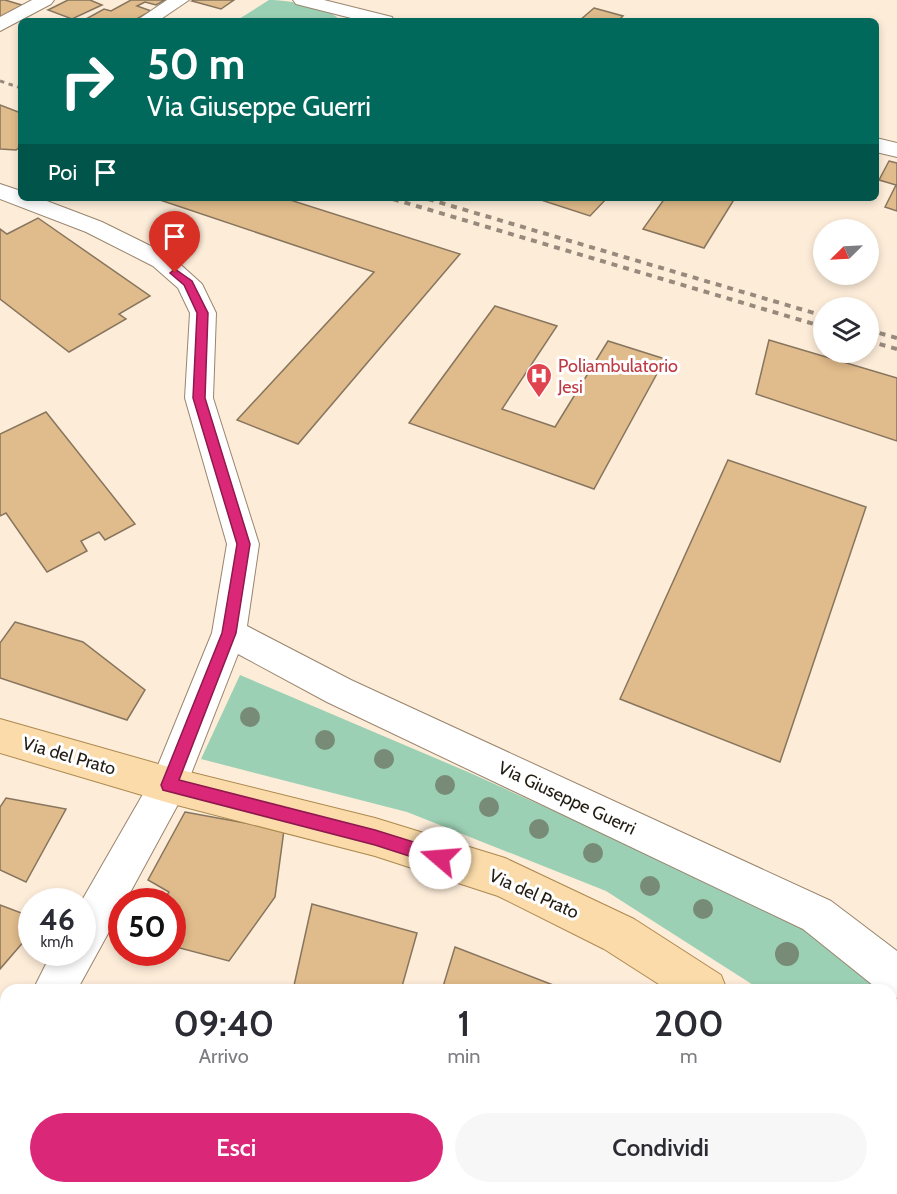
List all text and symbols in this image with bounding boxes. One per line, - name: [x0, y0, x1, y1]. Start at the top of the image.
- text: 50 m: [147, 38, 245, 90]
- icon: right: [48, 42, 126, 120]
- text: Via Giuseppe Guerri: [147, 90, 371, 123]
- icon: arrive: [89, 156, 122, 189]
- text: Poi: [48, 159, 77, 186]
- pin: [149, 211, 200, 273]
- north arrow: [813, 219, 879, 285]
- map controls: [813, 219, 879, 363]
- icon: arrive: [158, 220, 191, 253]
- button: layers: [813, 297, 879, 363]
- place label: Poliambulatorio Jesi: [557, 355, 678, 398]
- hospital icon: Poliambulatorio Jesi: [524, 361, 554, 399]
- street label: Via del Prato: [20, 732, 118, 780]
- street label: Via Giuseppe Guerri: [495, 756, 639, 840]
- position arrow: [408, 826, 472, 890]
- street label: Via del Prato: [486, 864, 582, 924]
- speed limit sign: 50: [108, 888, 186, 966]
- text: 46: [39, 901, 75, 938]
- text: km/h: [41, 933, 73, 951]
- text: 09:40: [173, 1001, 274, 1045]
- text: 1: [458, 1001, 470, 1045]
- text: 200: [654, 1001, 724, 1045]
- text: Arrivo: [199, 1044, 249, 1068]
- text: min: [447, 1044, 480, 1068]
- text: m: [680, 1044, 697, 1068]
- button: Esci: [30, 1113, 443, 1182]
- button: Condividi: [455, 1113, 867, 1182]

